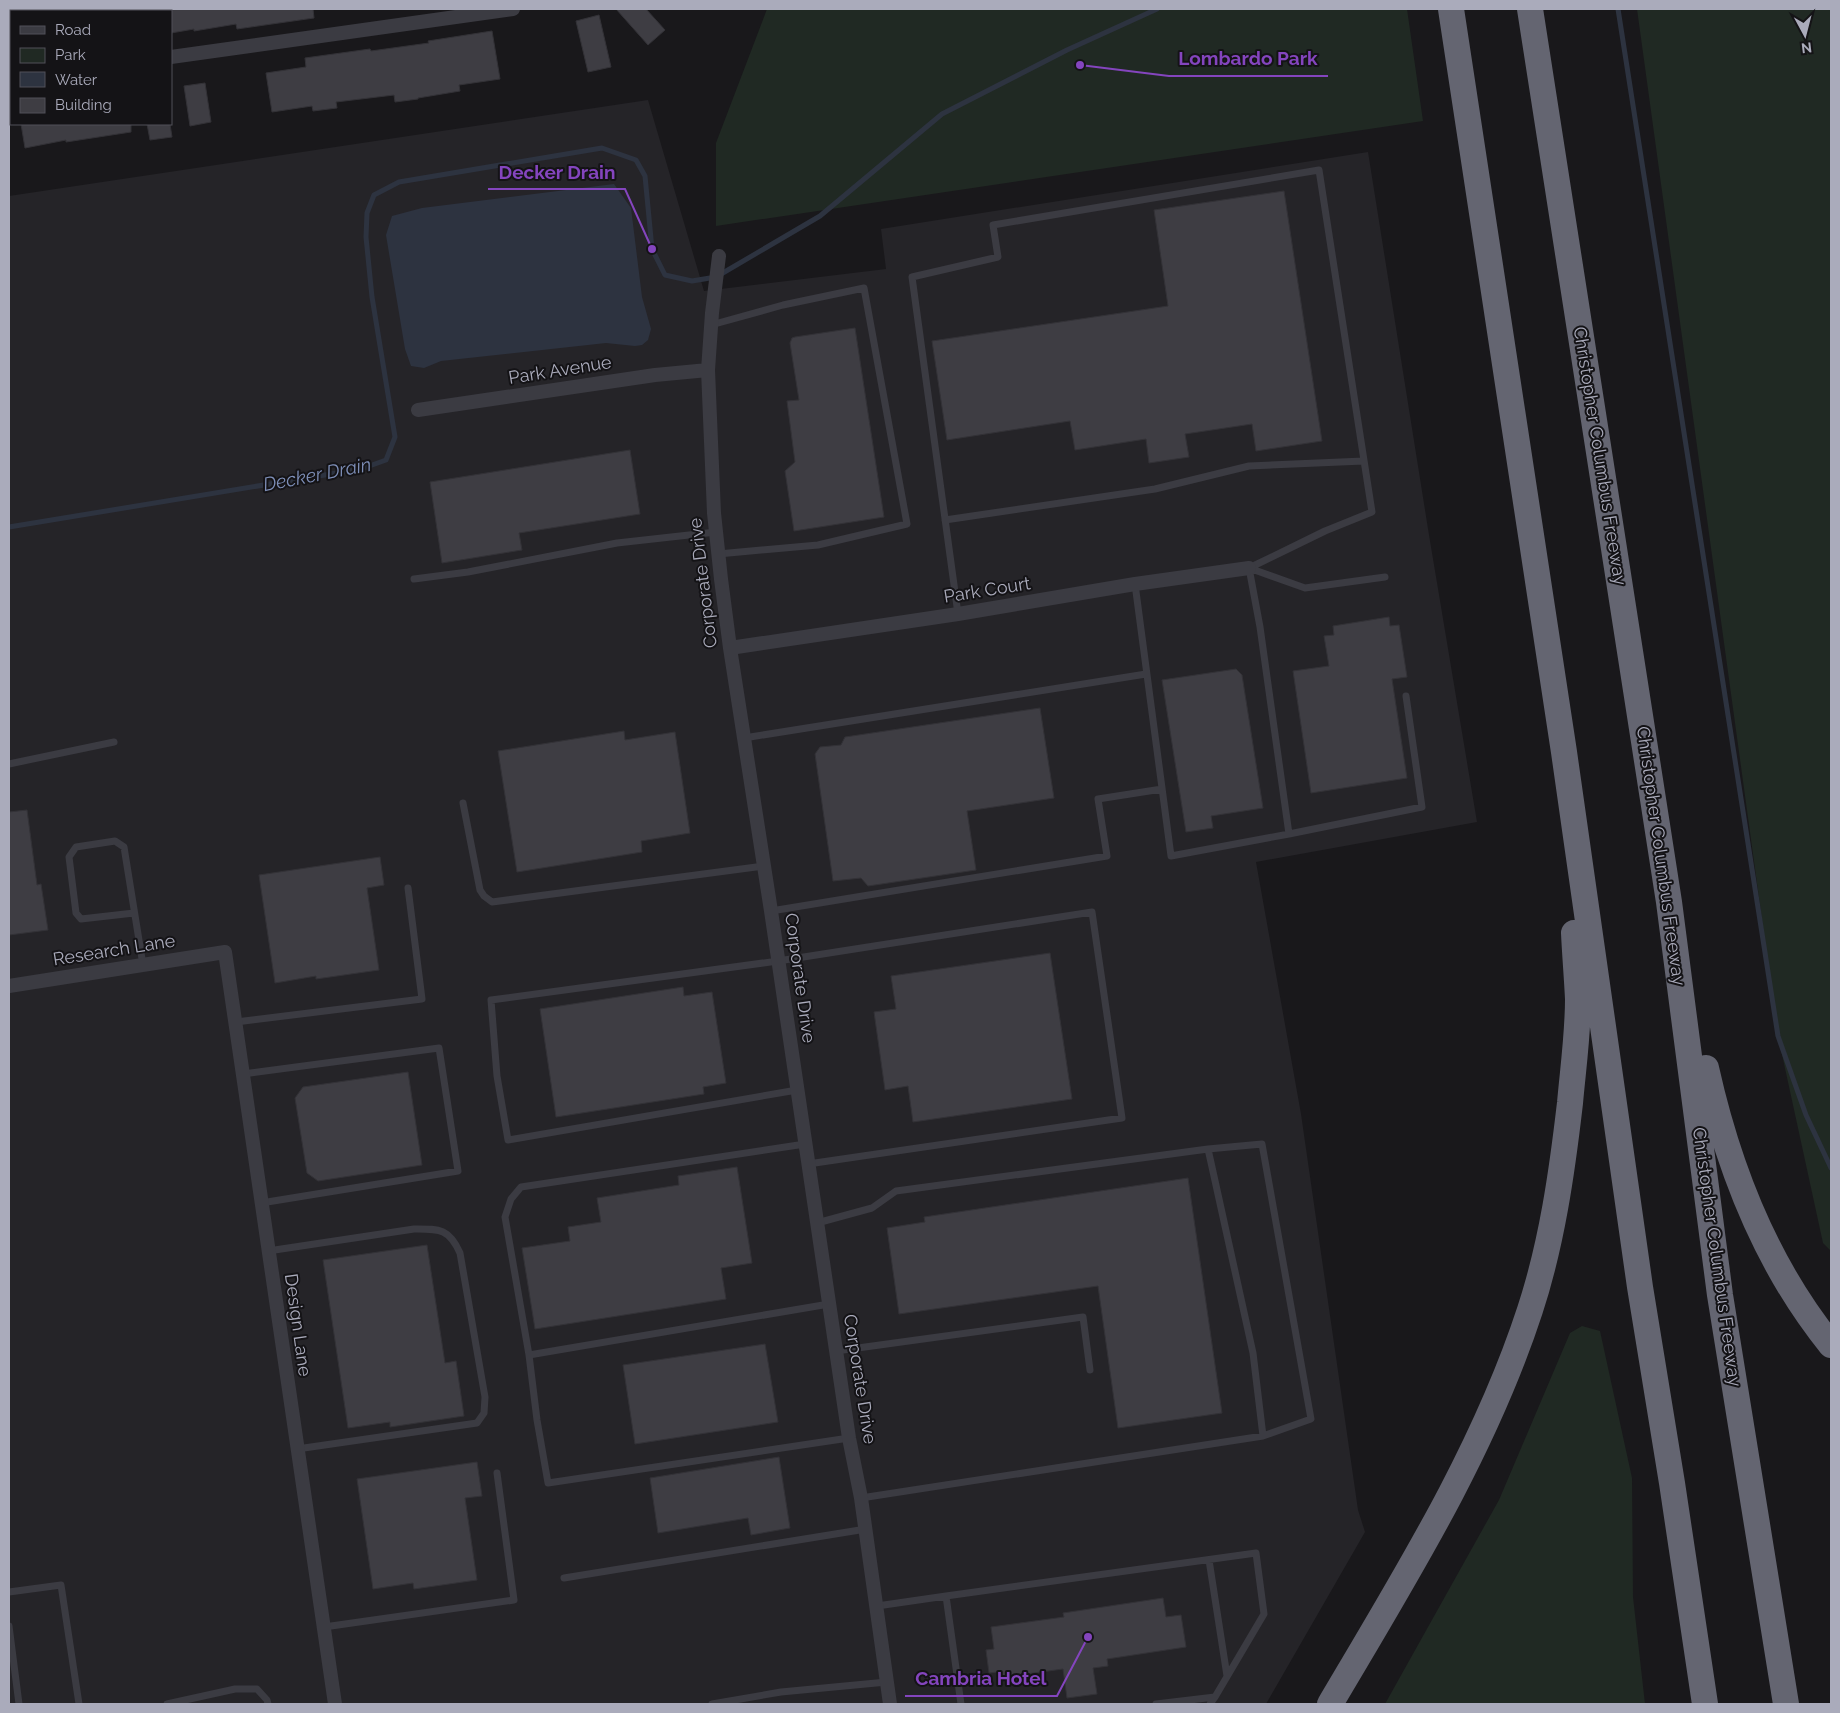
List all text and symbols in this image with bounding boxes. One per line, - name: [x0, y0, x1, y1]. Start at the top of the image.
- legend: [10, 10, 172, 125]
- north arrow: [1780, 10, 1830, 60]
- text: Road: [55, 21, 91, 39]
- text: N: [1800, 39, 1813, 56]
- callout: Lombardo Park: [1169, 42, 1328, 76]
- text: Park: [55, 46, 86, 64]
- text: Lombardo Park: [1178, 47, 1318, 69]
- text: Water: [55, 71, 98, 89]
- text: Building: [55, 96, 112, 114]
- callout: Decker Drain: [488, 155, 625, 189]
- text: Decker Drain: [499, 161, 615, 183]
- street label: Christopher Columbus Freeway: [1570, 325, 1631, 587]
- street label: Park Avenue: [507, 351, 613, 388]
- water label: Decker Drain: [261, 453, 373, 495]
- street label: Corporate Drive: [684, 516, 721, 649]
- street label: Park Court: [942, 572, 1032, 607]
- street label: Christopher Columbus Freeway: [1633, 725, 1690, 987]
- street label: Corporate Drive: [781, 912, 820, 1045]
- street label: Research Lane: [51, 929, 177, 970]
- street label: Christopher Columbus Freeway: [1689, 1126, 1746, 1388]
- street label: Design Lane: [281, 1272, 316, 1378]
- street label: Corporate Drive: [840, 1312, 881, 1446]
- callout: Cambria Hotel: [905, 1662, 1057, 1696]
- text: Cambria Hotel: [915, 1667, 1048, 1689]

